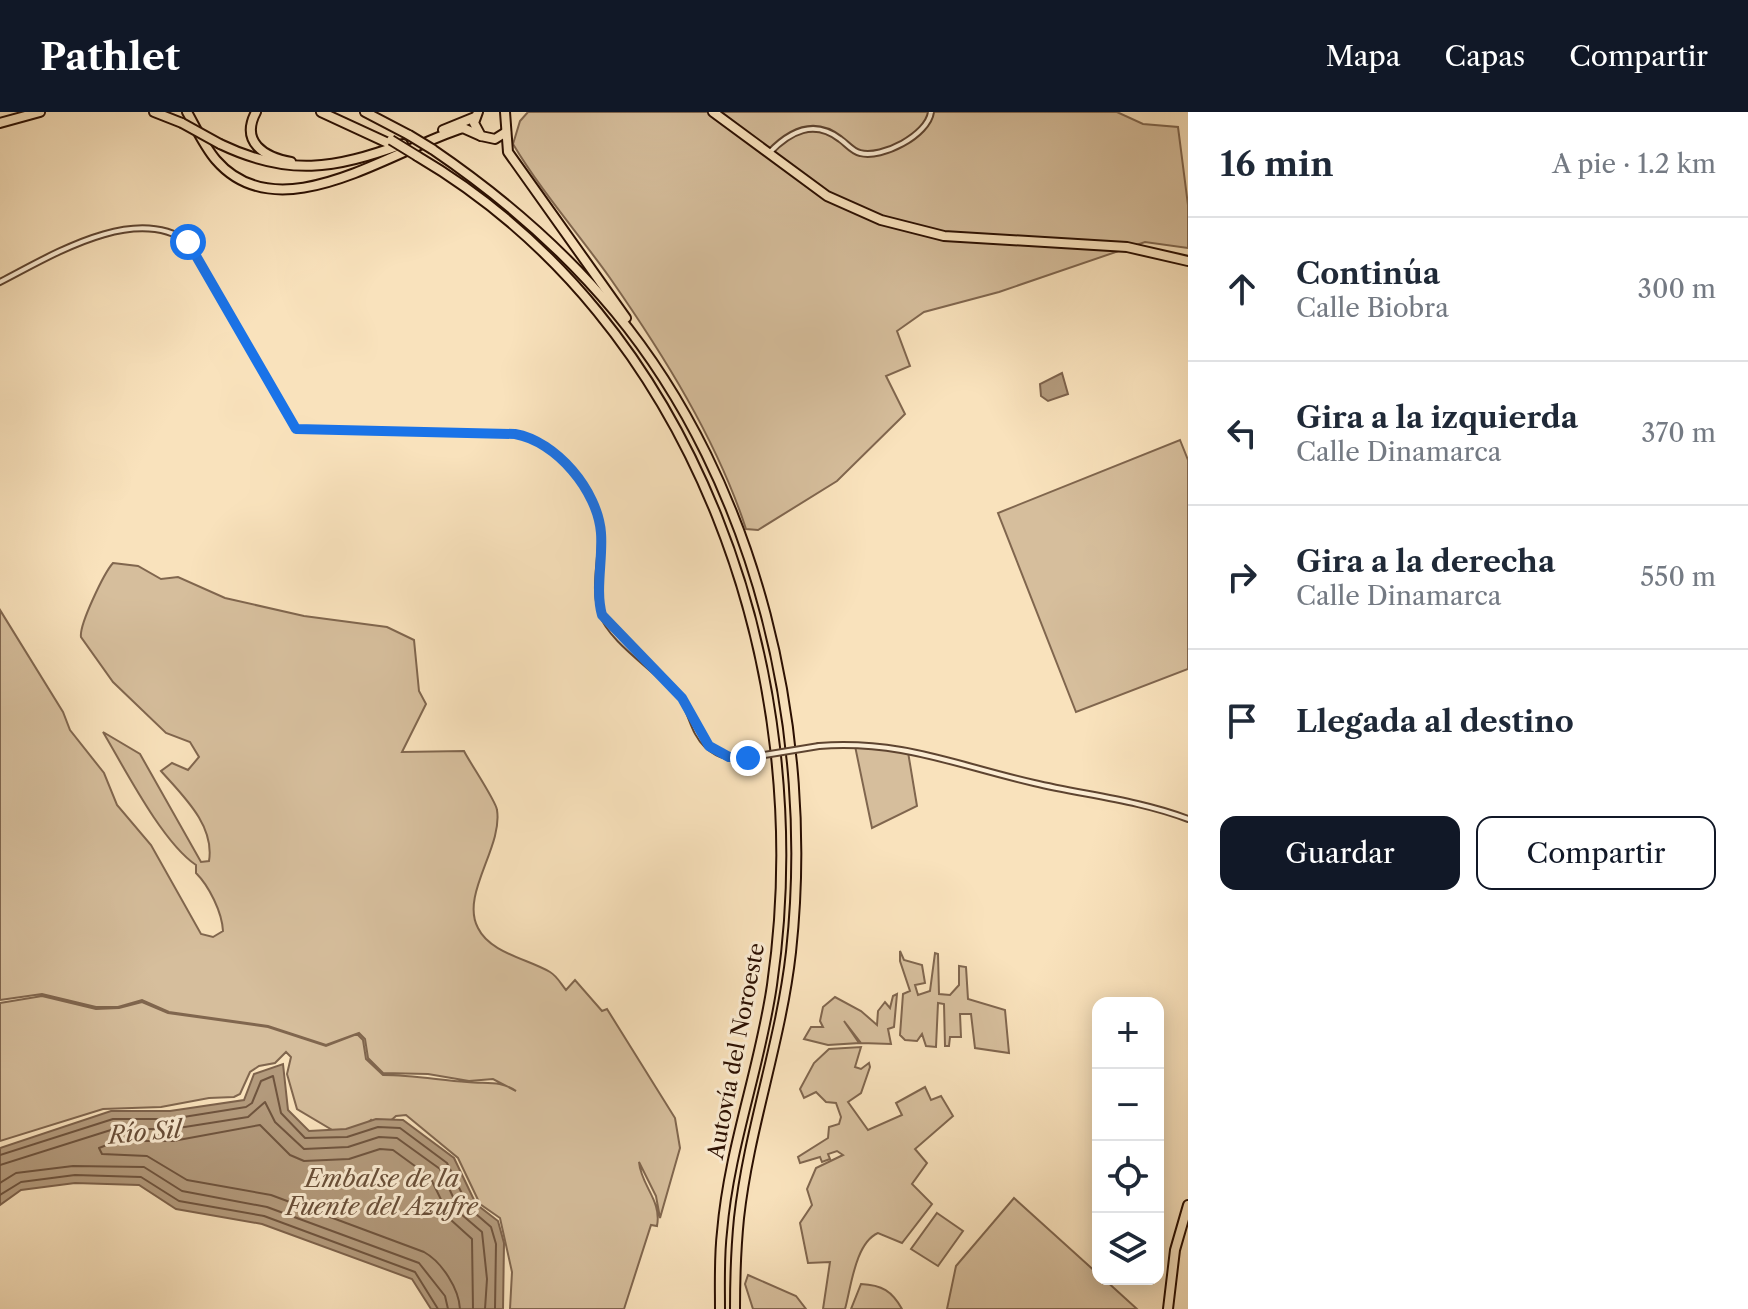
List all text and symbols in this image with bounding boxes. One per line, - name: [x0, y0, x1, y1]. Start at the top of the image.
- text: Pathlet: [40, 33, 180, 80]
- text: Mapa: [1326, 39, 1401, 73]
- text: Capas: [1445, 39, 1525, 73]
- text: Compartir: [1569, 39, 1708, 73]
- text: 16 min: [1220, 143, 1333, 185]
- text: A pie · 1.2 km: [1552, 148, 1716, 180]
- route start: [170, 224, 206, 260]
- text: Continúa: [1296, 255, 1440, 292]
- icon: ahead: [1220, 267, 1264, 311]
- text: 300 m: [1638, 273, 1716, 305]
- text: Calle Biobra: [1296, 292, 1449, 324]
- text: Gira a la izquierda: [1296, 399, 1578, 436]
- icon: left: [1220, 411, 1264, 455]
- text: 370 m: [1641, 417, 1716, 449]
- text: Calle Dinamarca: [1296, 436, 1502, 468]
- text: Gira a la derecha: [1296, 543, 1555, 580]
- icon: right: [1220, 555, 1264, 599]
- text: 550 m: [1640, 561, 1716, 593]
- text: Calle Dinamarca: [1296, 580, 1502, 612]
- icon: arrive: [1220, 699, 1264, 743]
- text: Llegada al destino: [1296, 703, 1574, 740]
- route end: [730, 740, 766, 776]
- button: Guardar: [1220, 816, 1460, 890]
- button: Compartir: [1476, 816, 1716, 890]
- street label: Autovía del Noroeste: [702, 941, 770, 1162]
- map controls: [1092, 997, 1164, 1285]
- button: +: [1092, 997, 1164, 1069]
- button: −: [1092, 1069, 1164, 1141]
- water label: Río Sil: [105, 1114, 185, 1150]
- button: locate: [1092, 1141, 1164, 1213]
- water label: Embalse de la Fuente del Azufre: [284, 1164, 479, 1221]
- button: layers: [1092, 1213, 1164, 1285]

